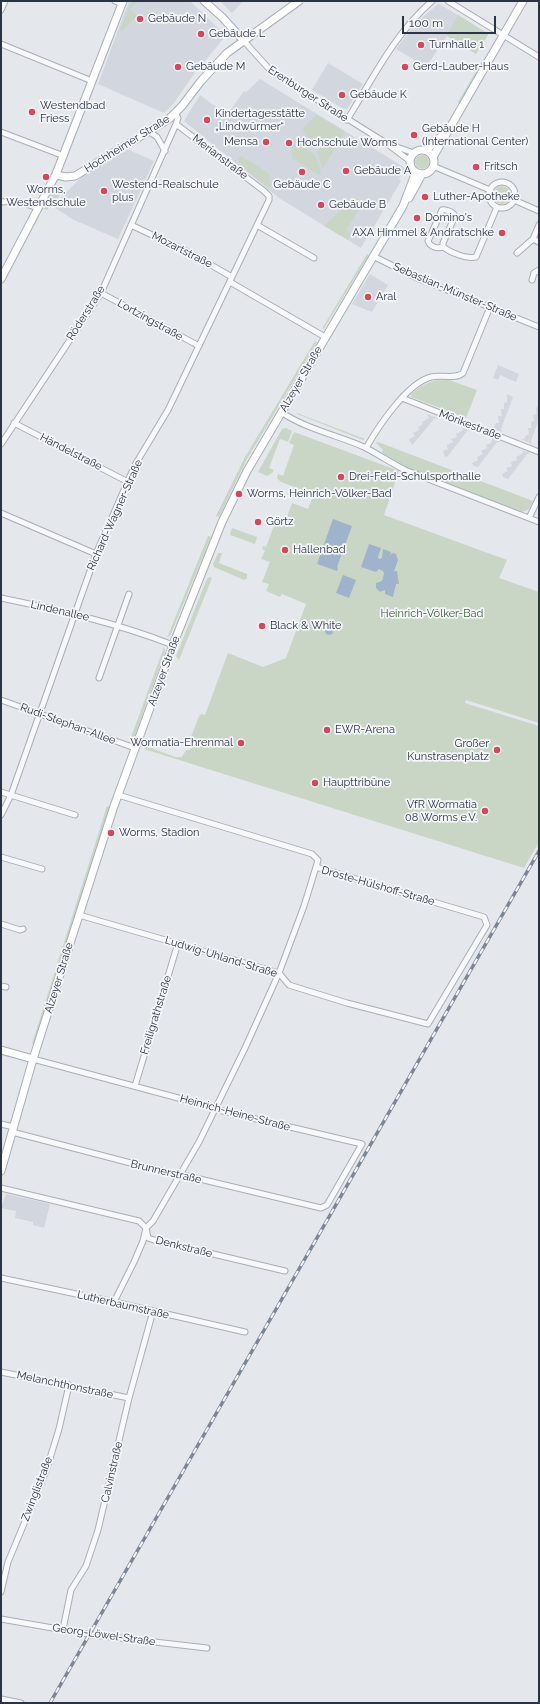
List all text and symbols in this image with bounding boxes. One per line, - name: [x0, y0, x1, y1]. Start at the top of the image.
- scale bar: [404, 8, 498, 34]
- place label: Gebäude N: [148, 12, 206, 26]
- marker: Gebäude N: [135, 14, 145, 24]
- text: 100 m: [409, 16, 443, 30]
- place label: Gebäude L: [209, 27, 265, 41]
- marker: Gebäude L: [196, 29, 206, 39]
- place label: Turnhalle 1: [429, 38, 484, 52]
- marker: Turnhalle 1: [416, 40, 426, 50]
- place label: Gebäude M: [186, 60, 245, 74]
- place label: Gerd-Lauber-Haus: [413, 60, 509, 74]
- marker: Gebäude M: [173, 62, 183, 72]
- marker: Gerd-Lauber-Haus: [400, 62, 410, 72]
- street label: Erenburger Straße: [266, 63, 350, 125]
- place label: Gebäude K: [350, 88, 407, 102]
- marker: Gebäude K: [337, 90, 347, 100]
- place label: Westendbad Friess: [40, 99, 105, 125]
- marker: Westendbad Friess: [27, 107, 37, 117]
- place label: Kindertagesstätte „Lindwürmer“: [215, 107, 305, 133]
- street label: Hochheimer Straße: [82, 112, 172, 176]
- marker: Kindertagesstätte „Lindwürmer“: [202, 115, 212, 125]
- place label: Gebäude H (International Center): [422, 122, 528, 148]
- marker: Gebäude H (International Center): [409, 130, 419, 140]
- street label: Merianstraße: [190, 132, 250, 182]
- place label: Mensa: [224, 135, 258, 149]
- place label: Hochschule Worms: [297, 136, 397, 150]
- marker: Mensa: [261, 137, 271, 147]
- marker: Hochschule Worms: [284, 138, 294, 148]
- place label: Fritsch: [484, 160, 518, 174]
- marker: Fritsch: [471, 162, 481, 172]
- place label: Gebäude A: [354, 164, 411, 178]
- marker: Gebäude A: [341, 166, 351, 176]
- marker: Gebäude C: [297, 167, 307, 177]
- marker: Worms, Westendschule: [41, 172, 51, 182]
- place label: Westend-Realschule plus: [112, 178, 219, 204]
- place label: Gebäude C: [273, 178, 331, 192]
- place label: Worms, Westendschule: [6, 183, 86, 209]
- marker: Westend-Realschule plus: [99, 186, 109, 196]
- place label: Luther-Apotheke: [433, 190, 520, 204]
- marker: Luther-Apotheke: [420, 192, 430, 202]
- place label: Gebäude B: [329, 198, 386, 212]
- marker: Gebäude B: [316, 200, 326, 210]
- place label: Domino's: [425, 211, 472, 225]
- marker: Domino's: [412, 213, 422, 223]
- place label: AXA Himmel & Andratschke: [352, 226, 494, 240]
- marker: AXA Himmel & Andratschke: [497, 228, 507, 238]
- street label: Mozartstraße: [149, 229, 215, 271]
- street label: Sebastian-Münster-Straße: [391, 260, 519, 324]
- street label: Röderstraße: [64, 283, 108, 343]
- place label: Aral: [376, 290, 396, 304]
- marker: Aral: [363, 292, 373, 302]
- street label: Lortzingstraße: [115, 297, 185, 343]
- street label: Alzeyer Straße: [277, 344, 325, 414]
- street label: Mörikestraße: [437, 407, 503, 443]
- street label: Händelstraße: [38, 431, 104, 473]
- street label: Richard-Wagner-Straße: [85, 457, 145, 573]
- place label: Drei-Feld-Schulsporthalle: [349, 470, 481, 484]
- marker: Drei-Feld-Schulsporthalle: [336, 472, 346, 482]
- place label: Worms, Heinrich-Völker-Bad: [247, 487, 392, 501]
- marker: Worms, Heinrich-Völker-Bad: [234, 489, 244, 499]
- place label: Görtz: [266, 515, 293, 529]
- marker: Görtz: [253, 517, 263, 527]
- place label: Hallenbad: [293, 543, 346, 557]
- marker: Hallenbad: [280, 545, 290, 555]
- street label: Lindenallee: [29, 598, 91, 624]
- park label: Heinrich-Völker-Bad: [381, 607, 483, 621]
- place label: Black & White: [270, 619, 341, 633]
- marker: Black & White: [257, 621, 267, 631]
- street label: Alzeyer Straße: [145, 634, 183, 708]
- street label: Rudi-Stephan-Allee: [18, 701, 118, 747]
- place label: EWR-Arena: [335, 723, 395, 737]
- marker: EWR-Arena: [322, 725, 332, 735]
- place label: Wormatia-Ehrenmal: [130, 736, 233, 750]
- place label: Großer Kunstrasenplatz: [407, 737, 489, 763]
- marker: Wormatia-Ehrenmal: [236, 738, 246, 748]
- marker: Großer Kunstrasenplatz: [492, 745, 502, 755]
- place label: Haupttribüne: [323, 776, 390, 790]
- marker: Haupttribüne: [310, 778, 320, 788]
- place label: VfR Wormatia 08 Worms e.V.: [405, 798, 477, 824]
- marker: VfR Wormatia 08 Worms e.V.: [480, 806, 490, 816]
- place label: Worms, Stadion: [119, 826, 199, 840]
- marker: Worms, Stadion: [106, 828, 116, 838]
- street label: Droste-Hülshoff-Straße: [320, 863, 436, 909]
- street label: Ludwig-Uhland-Straße: [163, 934, 279, 980]
- street label: Alzeyer Straße: [42, 941, 76, 1015]
- street label: Freiligrathstraße: [138, 974, 174, 1056]
- street label: Heinrich-Heine-Straße: [178, 1092, 292, 1134]
- street label: Brunnerstraße: [129, 1157, 203, 1187]
- street label: Denkstraße: [154, 1234, 214, 1260]
- street label: Lutherbaumstraße: [76, 1288, 170, 1322]
- street label: Melanchthonstraße: [16, 1368, 114, 1402]
- street label: Calvinstraße: [99, 1440, 125, 1504]
- street label: Zwinglistraße: [19, 1455, 55, 1523]
- street label: Georg-Löwel-Straße: [52, 1621, 156, 1649]

